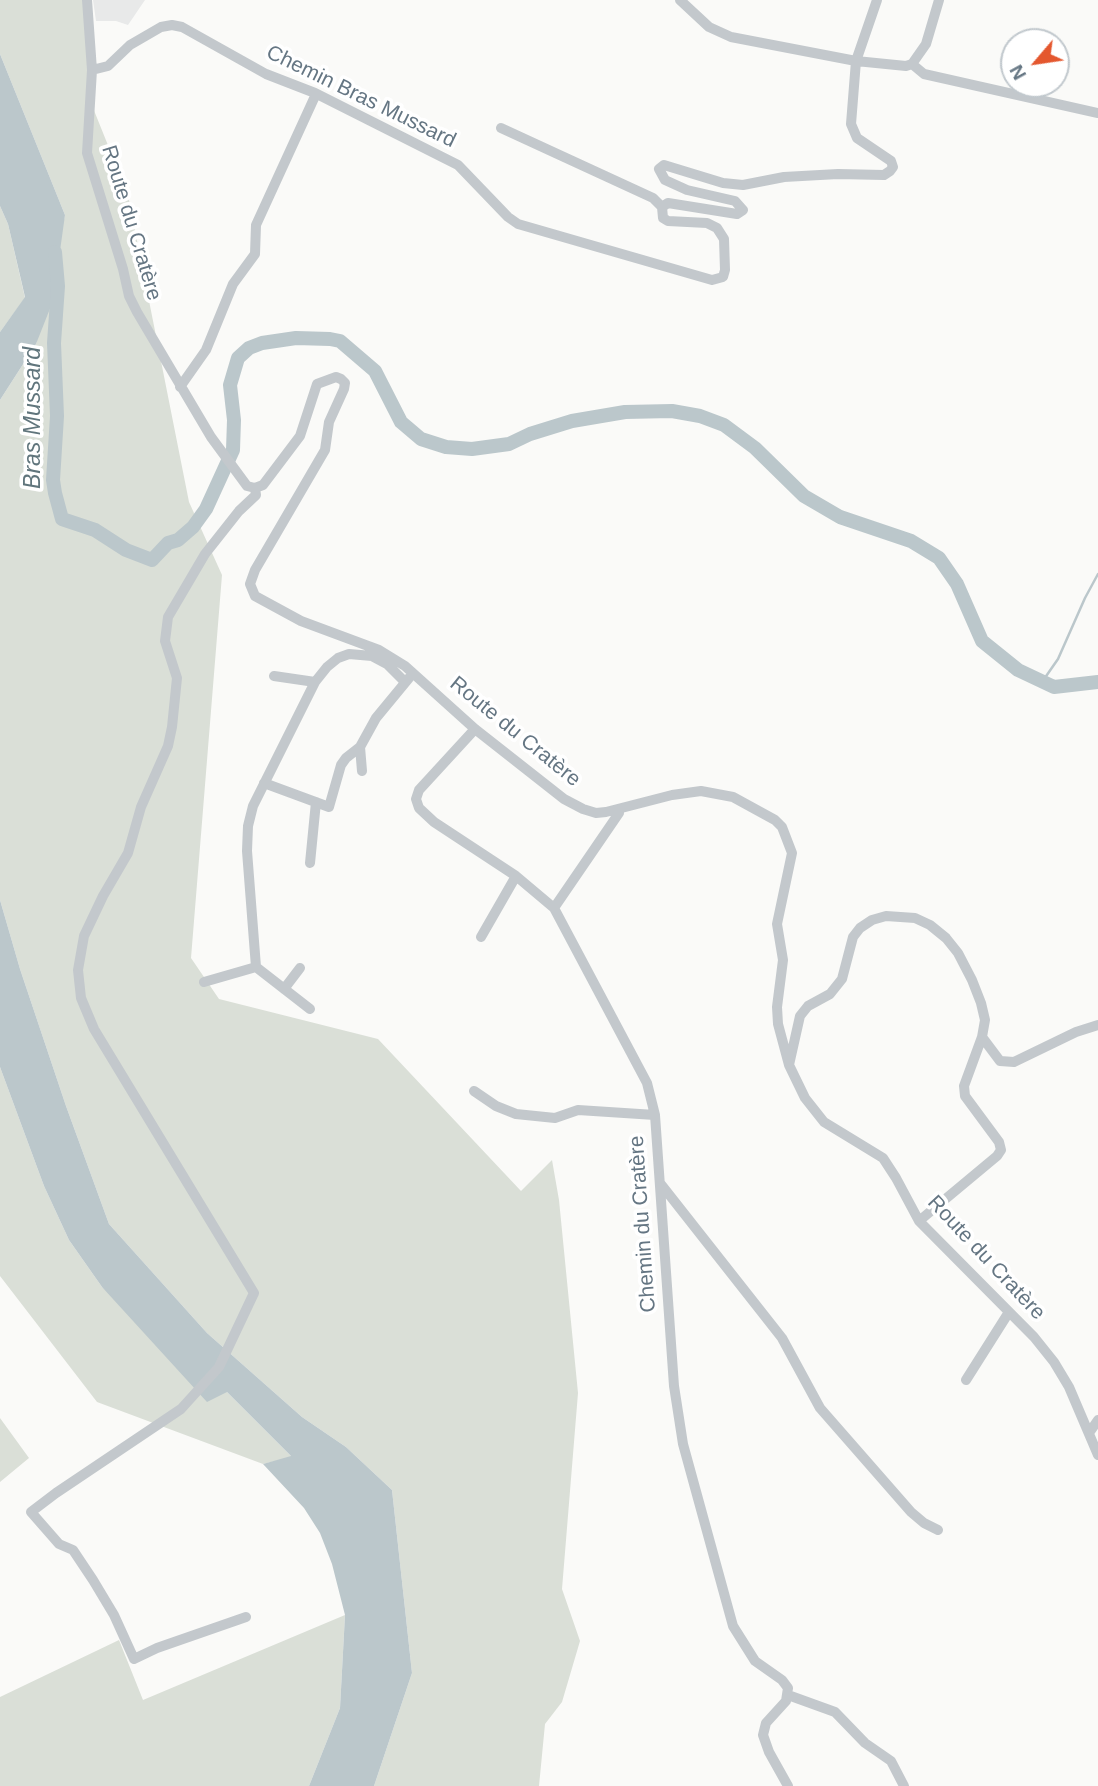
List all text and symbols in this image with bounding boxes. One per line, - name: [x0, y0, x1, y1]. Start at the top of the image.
- north arrow: [1000, 28, 1070, 98]
- street label: Chemin Bras Mussard: [262, 40, 460, 154]
- text: N: [1005, 61, 1030, 84]
- street label: Route du Cratère: [95, 142, 167, 304]
- water label: Bras Mussard: [20, 347, 48, 489]
- street label: Route du Cratère: [444, 672, 586, 792]
- street label: Chemin du Cratère: [624, 1135, 662, 1313]
- street label: Route du Cratère: [922, 1191, 1050, 1325]

